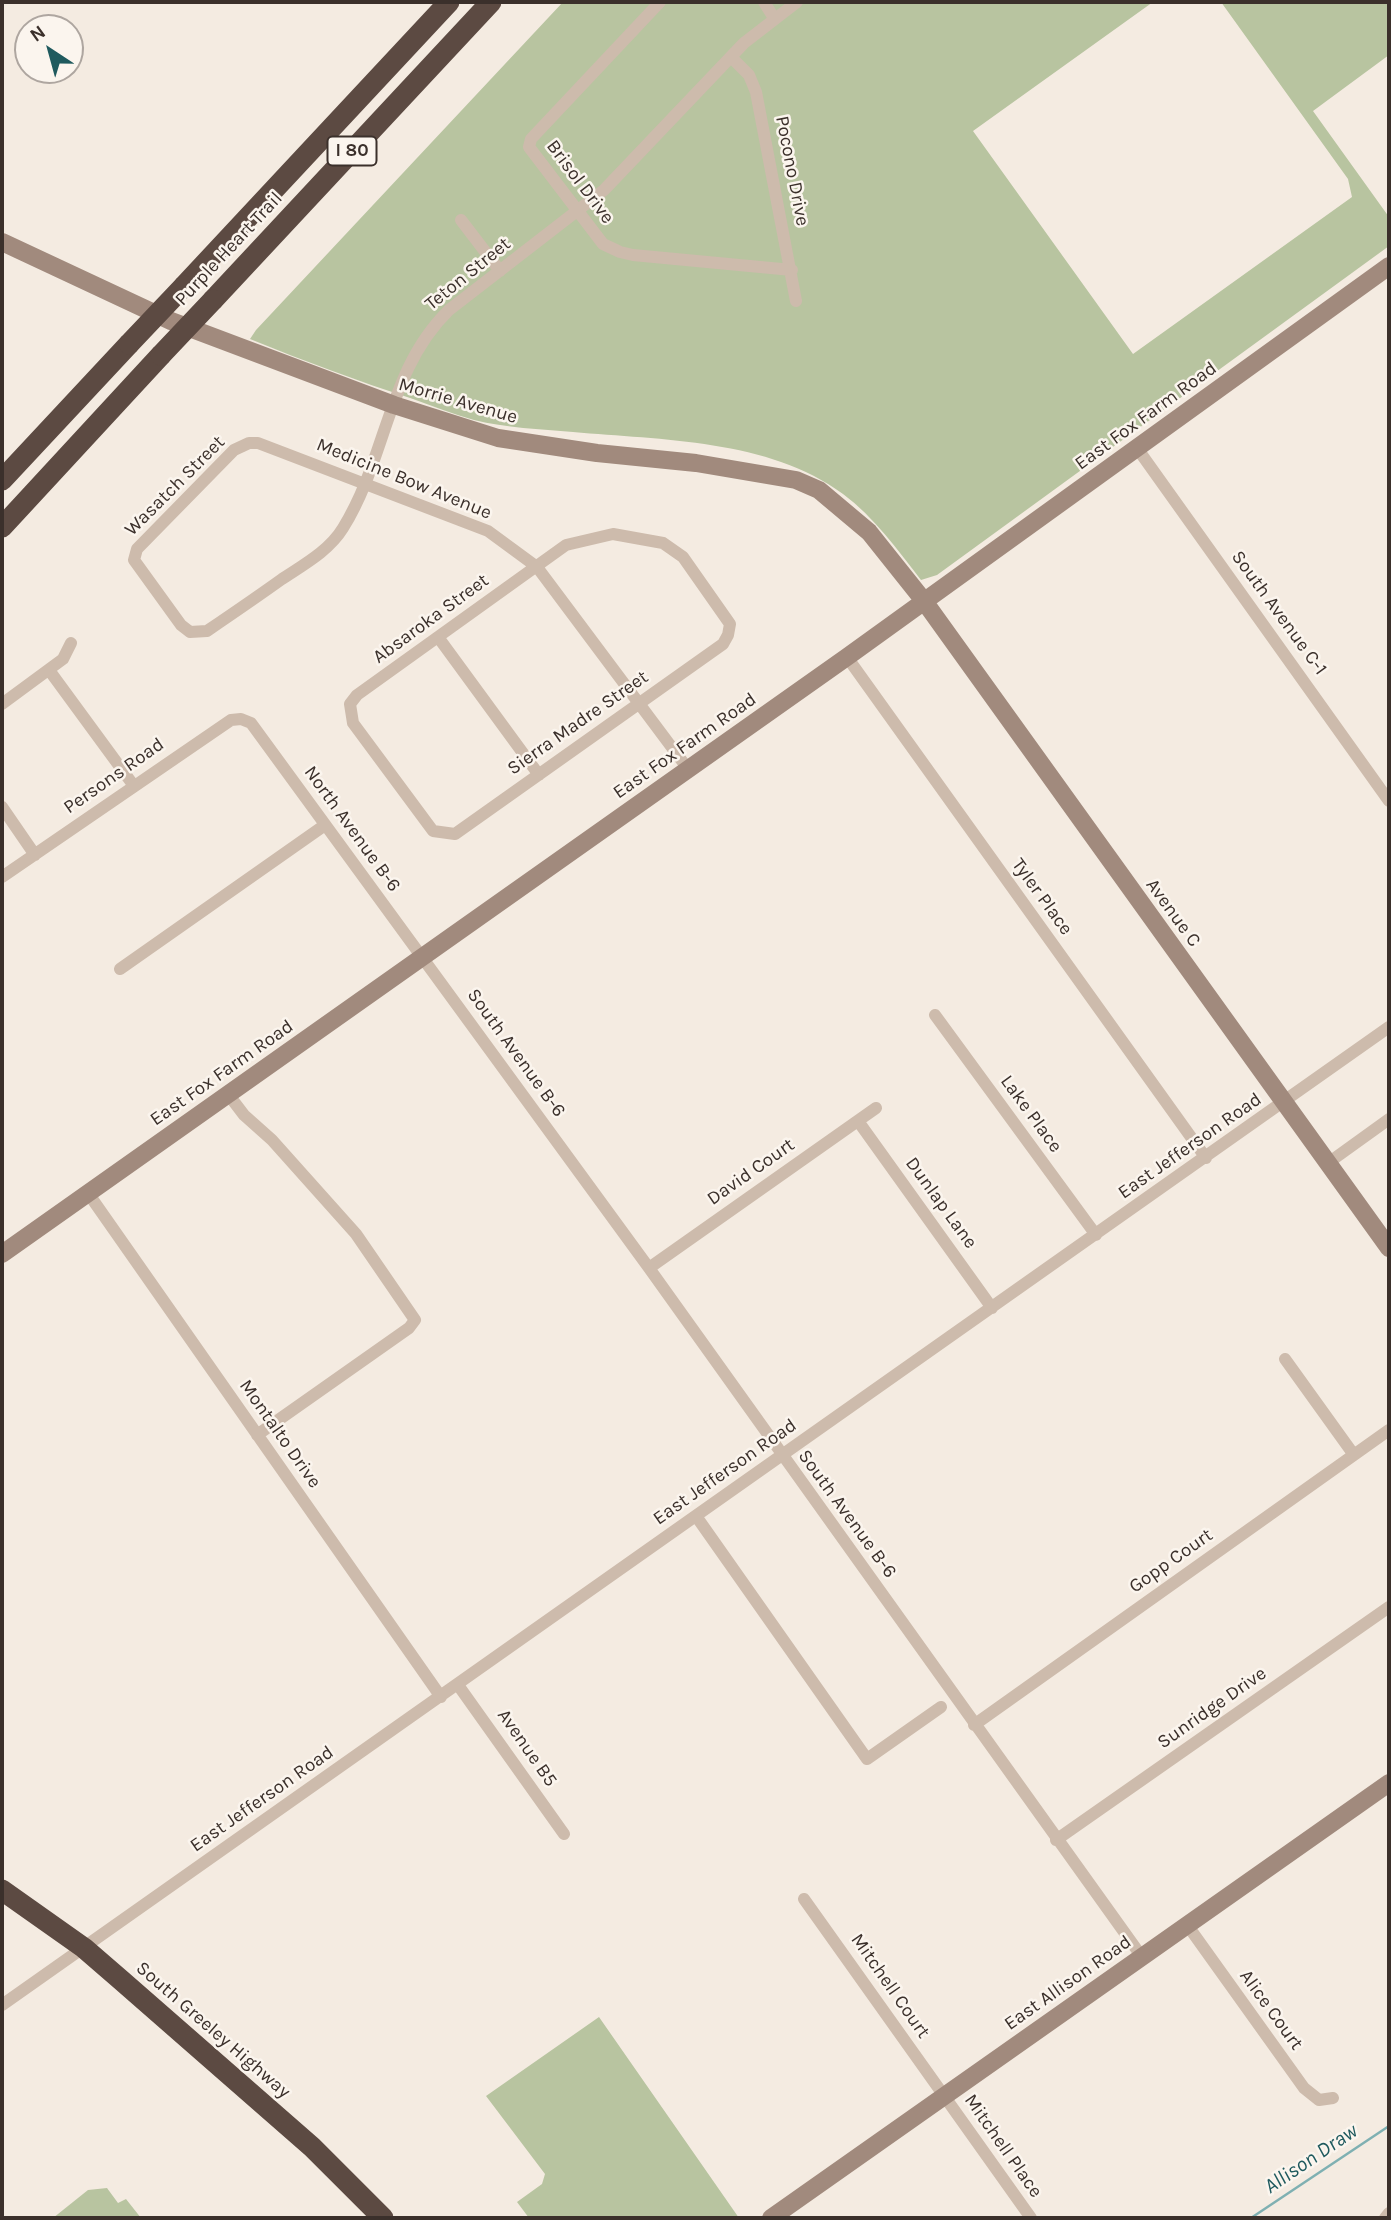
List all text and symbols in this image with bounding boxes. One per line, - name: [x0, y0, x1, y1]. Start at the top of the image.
- north arrow: [14, 14, 84, 84]
- text: N: [26, 21, 50, 47]
- street label: Pocono Drive: [770, 114, 814, 228]
- road number: I 80: [328, 136, 376, 166]
- street label: Brisol Drive: [541, 136, 619, 228]
- street label: Purple Heart Trail: [170, 187, 288, 311]
- street label: Teton Street: [421, 233, 515, 315]
- street label: East Fox Farm Road: [1071, 357, 1221, 475]
- street label: Morrie Avenue: [396, 373, 520, 429]
- street label: Wasatch Street: [120, 431, 230, 541]
- street label: Medicine Bow Avenue: [313, 433, 495, 525]
- street label: South Avenue C-1: [1226, 546, 1332, 680]
- street label: Absaroka Street: [369, 569, 493, 669]
- street label: Sierra Madre Street: [503, 666, 653, 780]
- street label: East Fox Farm Road: [609, 688, 761, 804]
- street label: Persons Road: [59, 733, 169, 819]
- street label: North Avenue B-6: [299, 762, 405, 896]
- street label: Tyler Place: [1007, 854, 1077, 940]
- street label: Avenue C: [1141, 874, 1205, 952]
- street label: South Avenue B-6: [462, 984, 570, 1122]
- street label: East Fox Farm Road: [146, 1015, 298, 1131]
- street label: Lake Place: [995, 1071, 1067, 1157]
- street label: East Jefferson Road: [1114, 1088, 1266, 1204]
- street label: David Court: [703, 1134, 799, 1210]
- street label: Dunlap Lane: [900, 1153, 982, 1253]
- street label: Montalto Drive: [234, 1375, 326, 1493]
- street label: East Jefferson Road: [649, 1414, 801, 1530]
- street label: South Avenue B-6: [793, 1445, 901, 1583]
- street label: Gopp Court: [1125, 1524, 1217, 1598]
- street label: Sunridge Drive: [1153, 1662, 1271, 1754]
- street label: Avenue B5: [492, 1705, 562, 1791]
- street label: East Jefferson Road: [186, 1741, 338, 1857]
- street label: Mitchell Court: [845, 1929, 935, 2043]
- street label: East Allison Road: [1000, 1931, 1136, 2035]
- street label: South Greeley Highway: [131, 1957, 295, 2103]
- street label: Alice Court: [1234, 1965, 1308, 2055]
- street label: Mitchell Place: [959, 2090, 1047, 2202]
- water label: Allison Draw: [1260, 2119, 1362, 2199]

